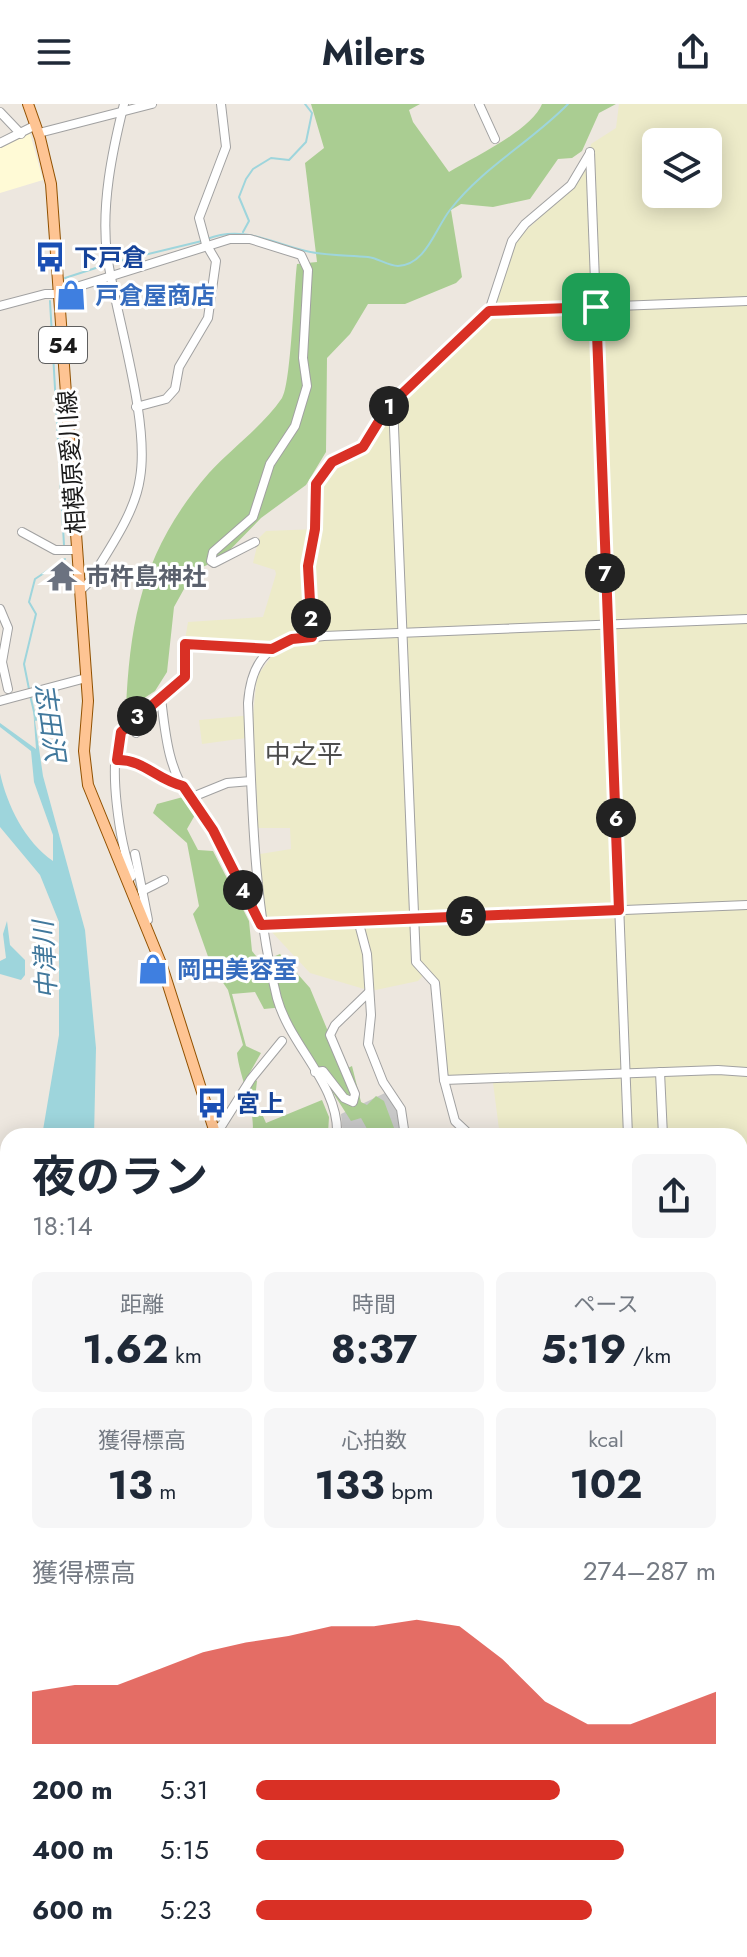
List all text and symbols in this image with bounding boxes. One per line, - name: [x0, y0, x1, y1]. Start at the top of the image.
- text: Milers: [322, 26, 425, 78]
- icon: menu: [32, 30, 76, 74]
- icon: share: [671, 30, 715, 74]
- map controls: [642, 128, 722, 208]
- button: layers: [642, 128, 722, 208]
- bus stop icon: 下戸倉: [33, 240, 67, 274]
- place label: 下戸倉: [74, 240, 146, 275]
- pin: [562, 273, 630, 341]
- shop icon: 戸倉屋商店: [54, 278, 88, 312]
- place label: 戸倉屋商店: [95, 278, 215, 313]
- icon: arrive: [574, 285, 618, 329]
- road number: 54: [39, 327, 87, 363]
- pin: 1: [369, 386, 409, 426]
- street label: 相模原愛川線: [49, 389, 93, 535]
- text: 1: [383, 390, 395, 422]
- pin: 7: [585, 553, 625, 593]
- text: 7: [598, 557, 612, 589]
- temple icon: 市杵島神社: [45, 559, 79, 593]
- place label: 市杵島神社: [86, 559, 206, 594]
- pin: 2: [291, 598, 331, 638]
- text: 2: [304, 602, 318, 634]
- water label: 志田沢: [26, 681, 75, 766]
- pin: 3: [117, 696, 157, 736]
- text: 3: [130, 700, 144, 732]
- district label: 中之平: [265, 735, 343, 773]
- pin: 6: [596, 798, 636, 838]
- text: 6: [609, 802, 623, 834]
- pin: 4: [223, 870, 263, 910]
- text: 4: [235, 874, 251, 906]
- pin: 5: [446, 896, 486, 936]
- text: 5: [459, 900, 473, 932]
- water label: 中津川: [24, 917, 66, 1000]
- shop icon: 岡田美容室: [136, 952, 170, 986]
- place label: 岡田美容室: [177, 952, 297, 987]
- bus stop icon: 宮上: [195, 1086, 229, 1120]
- place label: 宮上: [236, 1086, 284, 1121]
- text: 夜のラン: [32, 1145, 208, 1209]
- button: share: [632, 1154, 716, 1238]
- text: 18:14: [32, 1207, 93, 1245]
- text: 距離: [120, 1288, 164, 1320]
- text: 時間: [352, 1288, 396, 1320]
- text: ペース: [574, 1288, 638, 1320]
- text: 1.62: [82, 1320, 168, 1378]
- text: 8:37: [331, 1320, 417, 1378]
- text: 5:19: [541, 1320, 627, 1378]
- text: km: [168, 1339, 202, 1371]
- text: /km: [627, 1339, 671, 1371]
- text: kcal: [588, 1423, 624, 1455]
- text: 獲得標高: [98, 1424, 186, 1456]
- text: 心拍数: [341, 1424, 407, 1456]
- text: 102: [569, 1455, 643, 1513]
- text: 13: [108, 1456, 153, 1514]
- text: 133: [315, 1456, 385, 1514]
- text: m: [153, 1475, 176, 1507]
- text: bpm: [385, 1475, 433, 1507]
- text: 274–287 m: [583, 1552, 716, 1590]
- text: 獲得標高: [32, 1554, 136, 1592]
- text: 200 m: [32, 1771, 113, 1809]
- text: 5:31: [160, 1771, 208, 1809]
- text: 400 m: [32, 1831, 114, 1869]
- text: 5:15: [160, 1831, 209, 1869]
- text: 600 m: [32, 1891, 113, 1929]
- text: 5:23: [160, 1891, 211, 1929]

